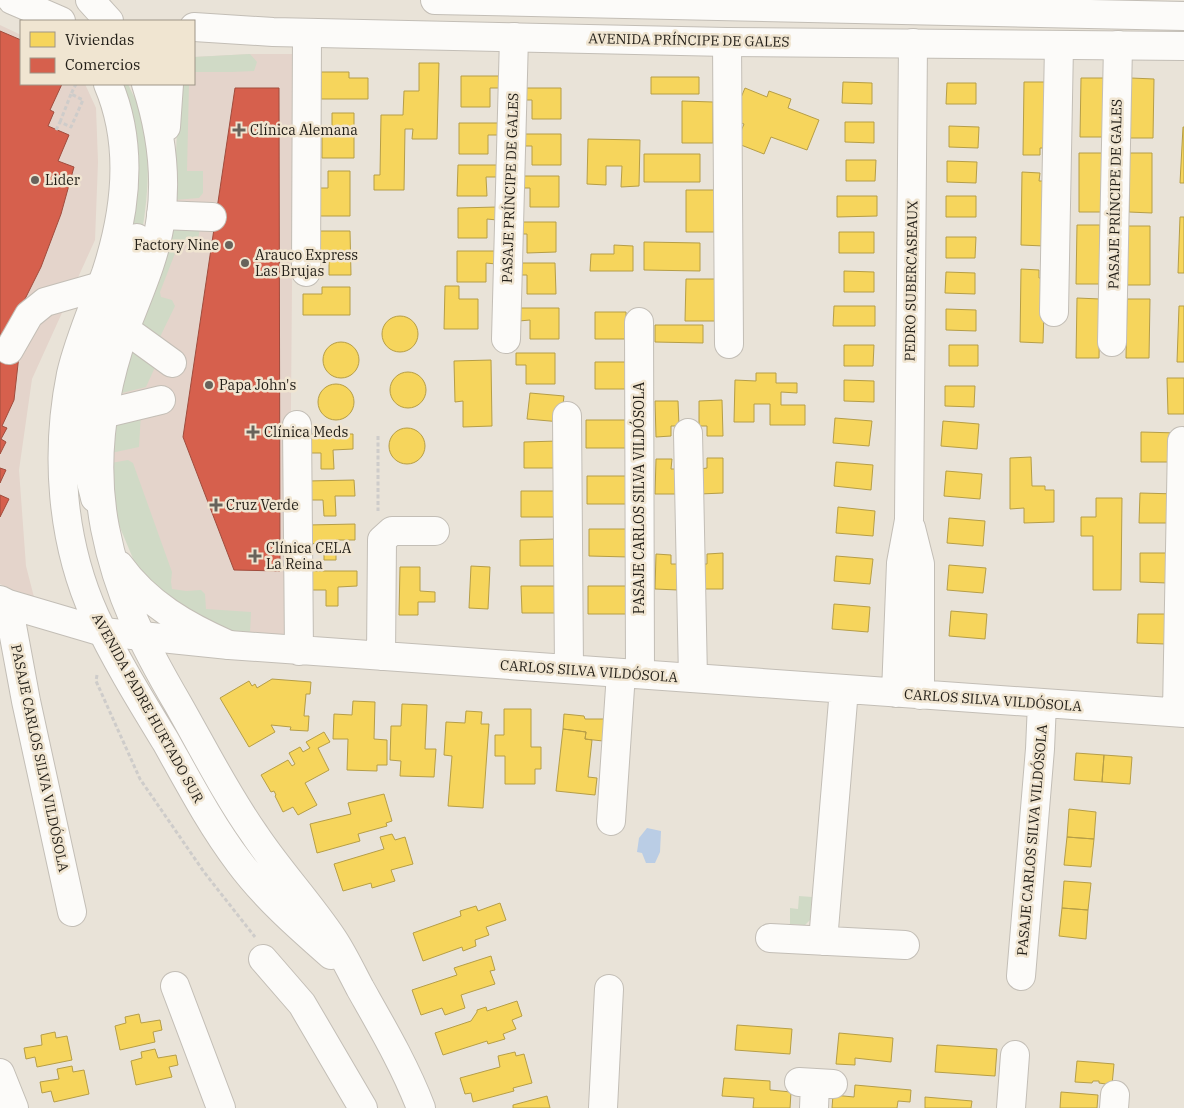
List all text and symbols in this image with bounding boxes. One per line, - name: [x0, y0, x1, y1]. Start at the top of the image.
- legend: [20, 20, 195, 85]
- street label: AVENIDA PRÍNCIPE DE GALES: [588, 28, 790, 51]
- text: Viviendas: [65, 30, 134, 49]
- text: Comercios: [65, 55, 140, 74]
- street label: PASAJE PRÍNCIPE DE GALES: [497, 93, 522, 283]
- street label: PASAJE PRÍNCIPE DE GALES: [1103, 99, 1126, 289]
- place label: Clínica Alemana: [250, 121, 358, 139]
- marker: Clínica Alemana: [232, 123, 246, 137]
- place label: Lider: [45, 171, 81, 189]
- marker: Lider: [29, 174, 41, 186]
- street label: PEDRO SUBERCASEAUX: [901, 200, 921, 362]
- place label: Factory Nine: [134, 236, 219, 254]
- marker: Factory Nine: [223, 239, 235, 251]
- place label: Arauco Express Las Brujas: [255, 246, 358, 280]
- marker: Arauco Express Las Brujas: [239, 257, 251, 269]
- place label: Papa John's: [219, 376, 296, 394]
- marker: Papa John's: [203, 379, 215, 391]
- street label: PASAJE CARLOS SILVA VILDÓSOLA: [629, 381, 648, 614]
- place label: Clínica Meds: [264, 423, 348, 441]
- marker: Clínica Meds: [246, 425, 260, 439]
- place label: Cruz Verde: [226, 496, 299, 514]
- marker: Cruz Verde: [210, 499, 222, 511]
- place label: Clínica CELA La Reina: [266, 539, 352, 573]
- marker: Clínica CELA La Reina: [248, 549, 262, 563]
- street label: AVENIDA PADRE HURTADO SUR: [88, 610, 208, 807]
- street label: PASAJE CARLOS SILVA VILDÓSOLA: [7, 642, 74, 874]
- street label: CARLOS SILVA VILDÓSOLA: [500, 655, 679, 686]
- street label: CARLOS SILVA VILDÓSOLA: [904, 684, 1083, 715]
- street label: PASAJE CARLOS SILVA VILDÓSOLA: [1012, 723, 1051, 957]

